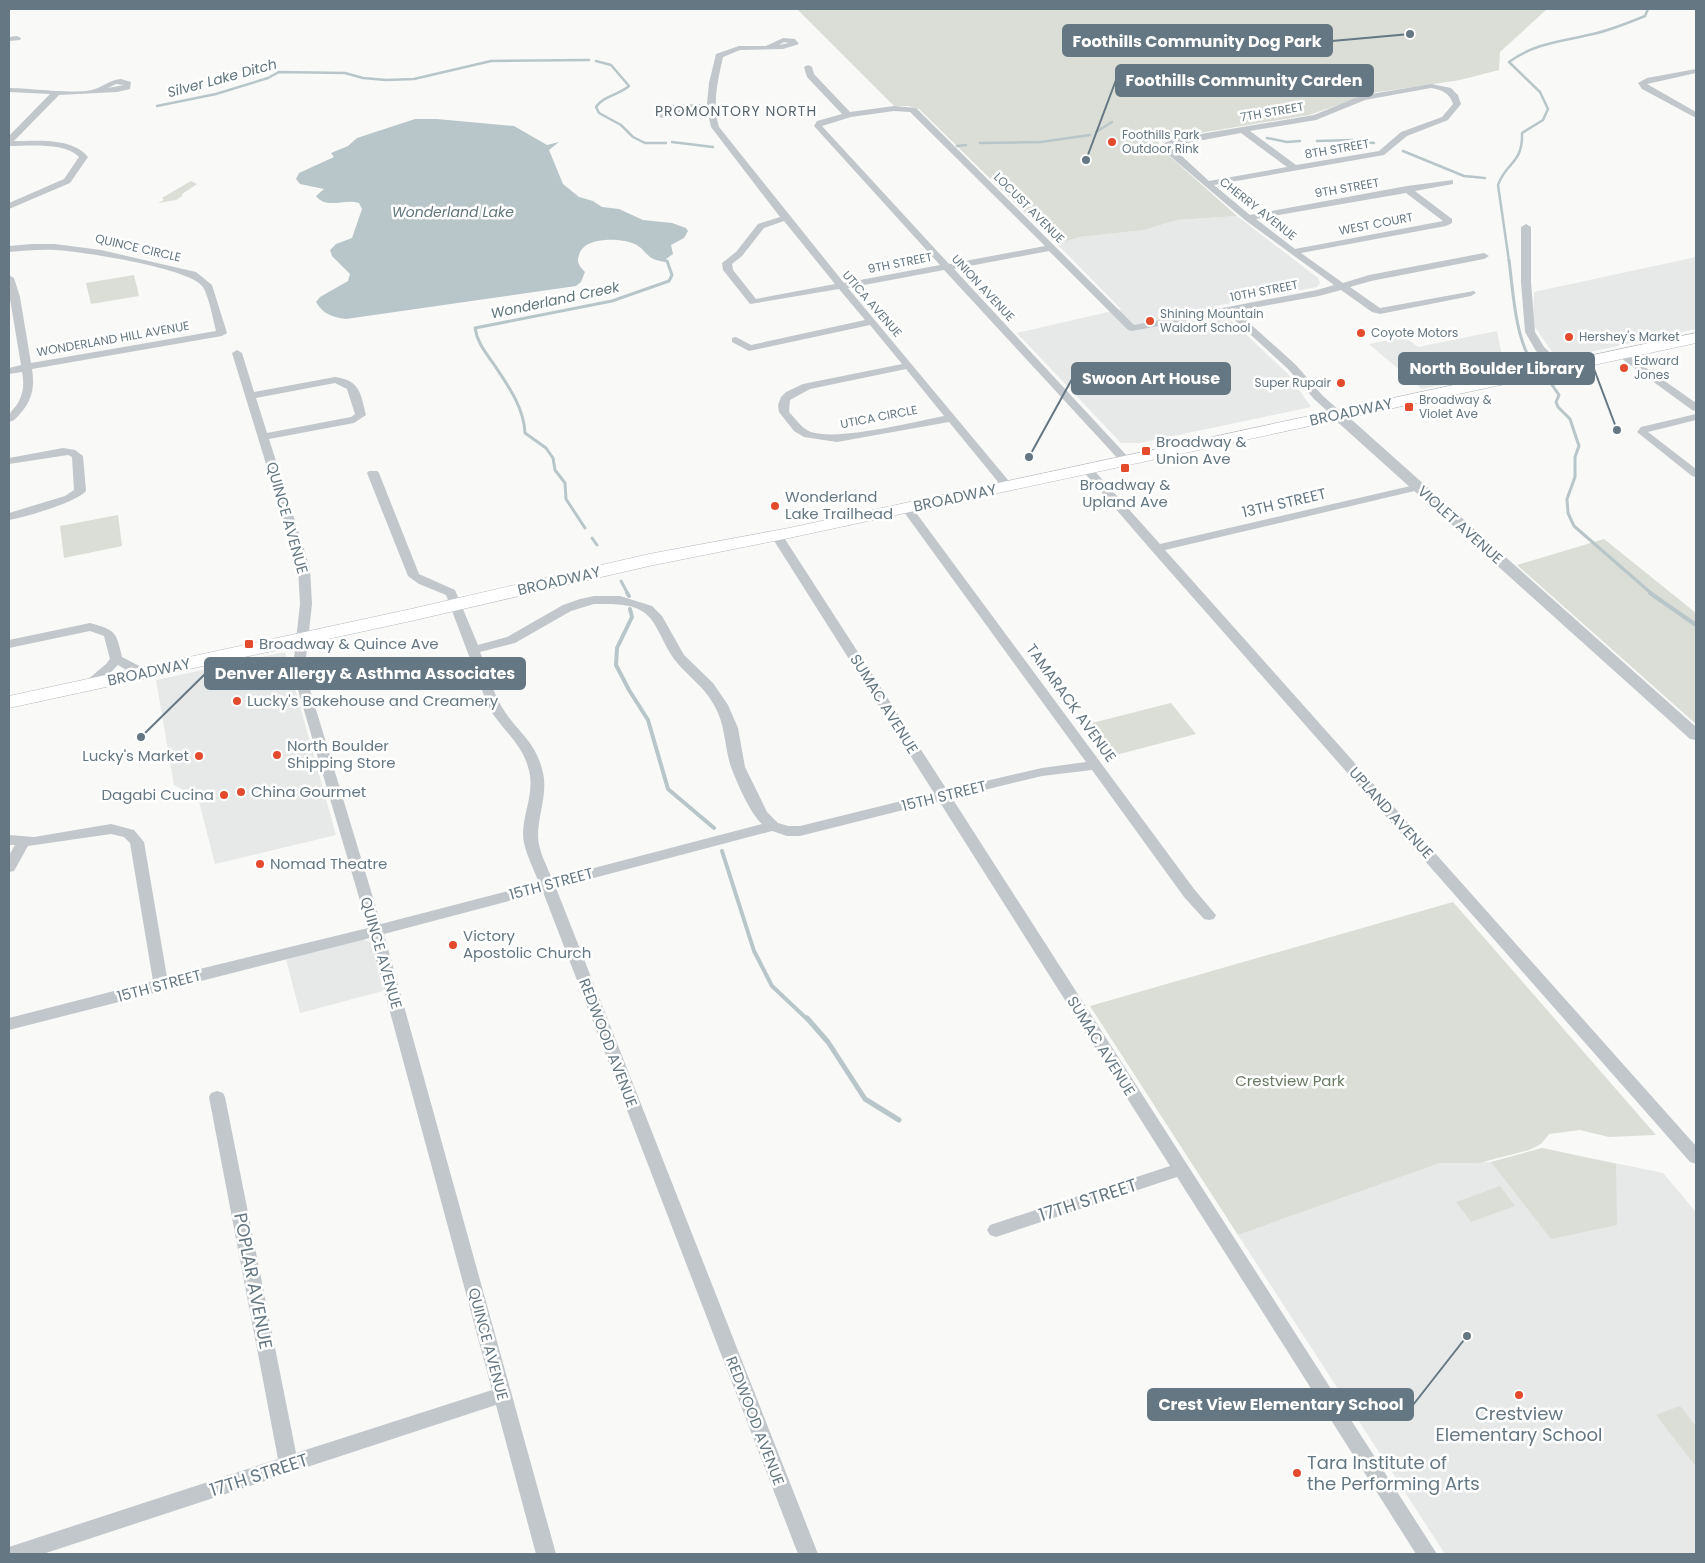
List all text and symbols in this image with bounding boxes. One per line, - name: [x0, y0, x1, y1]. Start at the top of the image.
- callout: Foothills Community Dog Park: [1063, 25, 1332, 56]
- text: Foothills Community Dog Park: [1072, 30, 1322, 53]
- water label: Silver Lake Ditch: [165, 54, 279, 102]
- callout: Foothills Community Carden: [1116, 65, 1373, 96]
- text: Foothills Community Carden: [1126, 69, 1362, 92]
- street label: 7TH STREET: [1239, 97, 1305, 125]
- district label: PROMONTORY NORTH: [655, 101, 817, 121]
- place label: Foothills Park Outdoor Rink: [1122, 126, 1200, 157]
- street label: 8TH STREET: [1303, 134, 1371, 163]
- marker: Foothills Park Outdoor Rink: [1106, 136, 1118, 148]
- street label: LOCUST AVENUE: [990, 168, 1069, 247]
- street label: CHERRY AVENUE: [1216, 173, 1300, 244]
- street label: 9TH STREET: [1313, 173, 1381, 202]
- water label: Wonderland Lake: [392, 202, 514, 222]
- street label: WEST COURT: [1337, 208, 1415, 239]
- street label: QUINCE CIRCLE: [93, 229, 183, 266]
- street label: 9TH STREET: [866, 248, 934, 277]
- street label: UNION AVENUE: [948, 251, 1019, 325]
- street label: UTICA AVENUE: [839, 267, 906, 341]
- street label: 10TH STREET: [1228, 275, 1300, 305]
- water label: Wonderland Creek: [489, 276, 622, 323]
- place label: Shining Mountain Waldorf School: [1160, 305, 1264, 336]
- marker: Shining Mountain Waldorf School: [1144, 315, 1156, 327]
- street label: WONDERLAND HILL AVENUE: [35, 317, 191, 360]
- place label: Coyote Motors: [1371, 324, 1458, 341]
- marker: Coyote Motors: [1355, 327, 1367, 339]
- place label: Hershey's Market: [1579, 328, 1680, 345]
- marker: Hershey's Market: [1563, 331, 1575, 343]
- place label: Edward Jones: [1634, 352, 1679, 383]
- callout: North Boulder Library: [1399, 353, 1594, 384]
- text: North Boulder Library: [1410, 357, 1585, 380]
- marker: Edward Jones: [1618, 362, 1630, 374]
- callout: Swoon Art House: [1072, 363, 1230, 394]
- text: Swoon Art House: [1082, 367, 1220, 390]
- place label: Super Rupair: [1254, 374, 1332, 391]
- marker: Super Rupair: [1335, 377, 1347, 389]
- place label: Broadway & Violet Ave: [1419, 391, 1492, 422]
- street label: BROADWAY: [1307, 392, 1395, 431]
- street label: UTICA CIRCLE: [839, 401, 919, 432]
- marker: Broadway & Violet Ave: [1403, 401, 1415, 413]
- place label: Broadway & Union Ave: [1156, 431, 1247, 469]
- marker: Broadway & Union Ave: [1140, 445, 1152, 457]
- street label: QUINCE AVENUE: [261, 459, 314, 576]
- marker: Broadway & Upland Ave: [1119, 462, 1131, 474]
- place label: Broadway & Upland Ave: [1080, 474, 1170, 512]
- street label: BROADWAY: [911, 478, 999, 517]
- street label: VIOLET AVENUE: [1413, 481, 1508, 569]
- street label: 13TH STREET: [1240, 483, 1328, 522]
- place label: Wonderland Lake Trailhead: [785, 486, 893, 524]
- marker: Wonderland Lake Trailhead: [769, 500, 781, 512]
- street label: BROADWAY: [515, 561, 603, 600]
- place label: Broadway & Quince Ave: [259, 633, 439, 654]
- marker: Broadway & Quince Ave: [243, 638, 255, 650]
- street label: TAMARACK AVENUE: [1021, 639, 1121, 766]
- street label: SUMAC AVENUE: [845, 650, 923, 758]
- street label: BROADWAY: [105, 652, 193, 691]
- callout: Denver Allergy & Asthma Associates: [205, 658, 525, 689]
- text: Denver Allergy & Asthma Associates: [215, 662, 515, 685]
- place label: Lucky's Bakehouse and Creamery: [247, 690, 499, 711]
- marker: Lucky's Bakehouse and Creamery: [231, 695, 243, 707]
- place label: North Boulder Shipping Store: [287, 735, 396, 773]
- place label: Lucky's Market: [82, 745, 189, 766]
- marker: North Boulder Shipping Store: [271, 749, 283, 761]
- marker: Lucky's Market: [193, 750, 205, 762]
- street label: UPLAND AVENUE: [1344, 762, 1438, 863]
- street label: 15TH STREET: [899, 775, 988, 816]
- place label: China Gourmet: [251, 781, 366, 802]
- place label: Dagabi Cucina: [101, 784, 214, 805]
- marker: China Gourmet: [235, 786, 247, 798]
- marker: Dagabi Cucina: [218, 789, 230, 801]
- place label: Nomad Theatre: [270, 853, 387, 874]
- marker: Nomad Theatre: [254, 858, 266, 870]
- street label: 15TH STREET: [506, 862, 595, 905]
- street label: QUINCE AVENUE: [355, 894, 408, 1011]
- place label: Victory Apostolic Church: [463, 925, 591, 963]
- marker: Victory Apostolic Church: [447, 939, 459, 951]
- street label: 15TH STREET: [114, 964, 203, 1007]
- street label: REDWOOD AVENUE: [574, 975, 643, 1110]
- street label: SUMAC AVENUE: [1062, 992, 1140, 1100]
- park label: Crestview Park: [1235, 1070, 1345, 1091]
- street label: 17TH STREET: [1035, 1172, 1140, 1227]
- street label: POPLAR AVENUE: [228, 1211, 279, 1351]
- street label: QUINCE AVENUE: [463, 1285, 514, 1403]
- street label: REDWOOD AVENUE: [721, 1353, 790, 1488]
- callout: Crest View Elementary School: [1148, 1389, 1413, 1420]
- marker: Crestview Elementary School: [1513, 1389, 1525, 1401]
- text: Crest View Elementary School: [1158, 1393, 1404, 1416]
- place label: Crestview Elementary School: [1436, 1401, 1602, 1447]
- street label: 17TH STREET: [206, 1447, 311, 1502]
- place label: Tara Institute of the Performing Arts: [1307, 1450, 1480, 1496]
- marker: Tara Institute of the Performing Arts: [1291, 1467, 1303, 1479]

